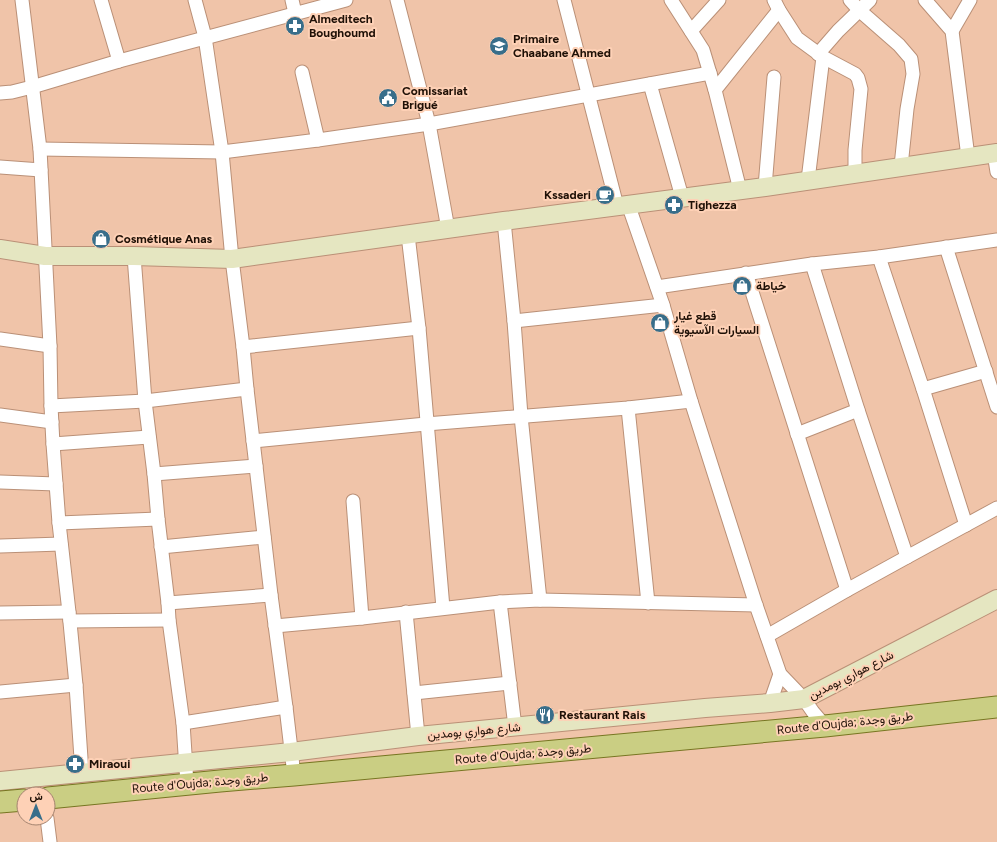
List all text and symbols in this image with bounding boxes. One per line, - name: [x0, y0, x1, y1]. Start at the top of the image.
- place label: Almeditech Boughoumd: [309, 12, 376, 40]
- pharmacy icon: Almeditech Boughoumd: [284, 15, 306, 37]
- place label: Primaire Chaabane Ahmed: [513, 32, 611, 60]
- school or university icon: Primaire Chaabane Ahmed: [488, 35, 510, 57]
- place label: Comissariat Brigué: [402, 84, 468, 112]
- public building icon: Comissariat Brigué: [377, 87, 399, 109]
- cafe icon: Kssaderi: [594, 184, 616, 206]
- place label: Kssaderi: [544, 188, 591, 202]
- pharmacy icon: Tighezza: [663, 194, 685, 216]
- place label: Tighezza: [688, 198, 737, 212]
- shop icon: Cosmétique Anas: [90, 228, 112, 250]
- place label: Cosmétique Anas: [115, 232, 213, 246]
- shop icon: خياطة: [731, 275, 753, 297]
- place label: خياطة: [756, 279, 786, 293]
- place label: قطع غيار السيارات الآسيوية: [673, 309, 759, 338]
- shop icon: قطع غيار السيارات الآسيوية: [649, 312, 671, 334]
- street label: شارع هواري بومدين: [806, 648, 897, 705]
- restaurant icon: Restaurant Rais: [534, 704, 556, 726]
- place label: Restaurant Rais: [559, 708, 646, 722]
- street label: Route d'Oujda; طريق وجدة: [776, 709, 914, 738]
- street label: شارع هواري بومدين: [427, 720, 521, 745]
- street label: Route d'Oujda; طريق وجدة: [454, 741, 592, 768]
- pharmacy icon: Miraoui: [64, 753, 86, 775]
- place label: Miraoui: [89, 757, 130, 771]
- street label: Route d'Oujda; طريق وجدة: [131, 770, 269, 797]
- north arrow: [16, 786, 56, 826]
- text: ش: [29, 790, 43, 803]

